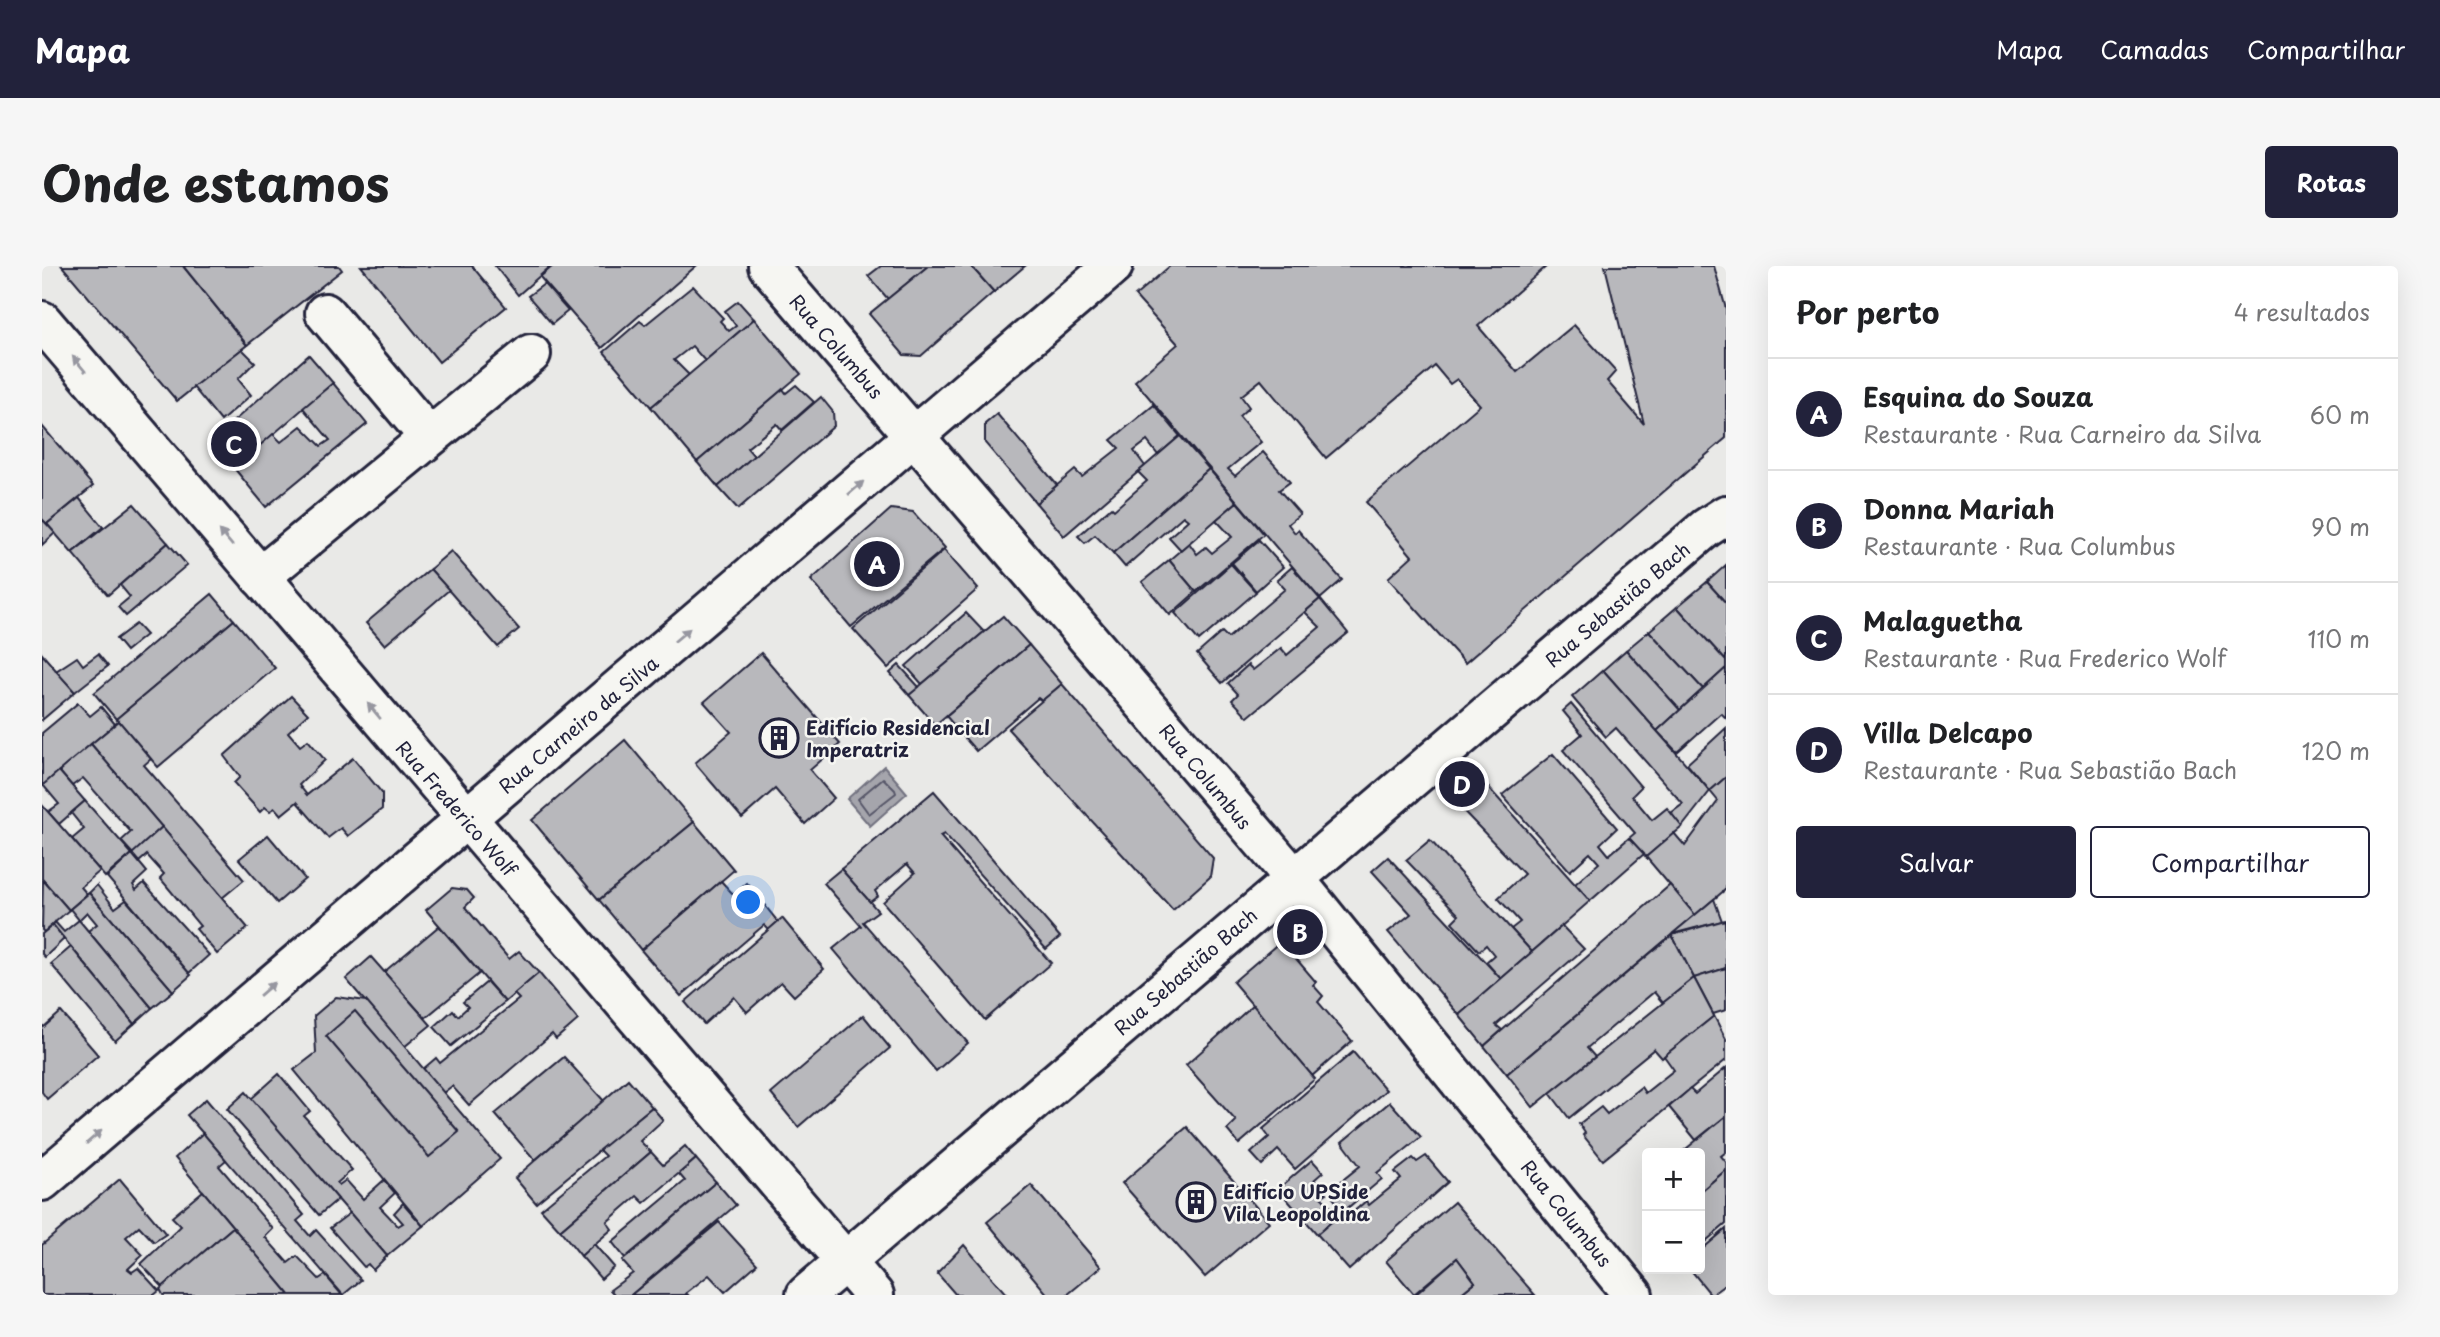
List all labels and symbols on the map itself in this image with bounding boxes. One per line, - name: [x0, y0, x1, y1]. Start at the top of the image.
- street label: Rua Columbus: [784, 288, 890, 404]
- one-way arrow: [72, 356, 87, 373]
- pin: C: [211, 418, 257, 470]
- one-way arrow: [847, 481, 864, 496]
- one-way arrow: [219, 529, 234, 547]
- street label: Rua Sebastião Bach: [1539, 535, 1695, 673]
- pin: A: [854, 538, 900, 590]
- one-way arrow: [674, 628, 691, 643]
- street label: Rua Carneiro da Silva: [492, 648, 664, 799]
- one-way arrow: [367, 703, 382, 720]
- place label: Edifício Residencial Imperatriz: [806, 713, 990, 763]
- building icon: Edifício Residencial Imperatriz: [758, 717, 800, 759]
- street label: Rua Columbus: [1153, 717, 1259, 835]
- street label: Rua Frederico Wolf: [390, 734, 525, 883]
- pin: D: [1439, 758, 1485, 810]
- your location: [731, 885, 765, 919]
- street label: Rua Sebastião Bach: [1107, 901, 1263, 1041]
- pin: B: [1277, 906, 1323, 958]
- one-way arrow: [258, 982, 275, 997]
- one-way arrow: [85, 1129, 103, 1145]
- street label: Rua Columbus: [1515, 1153, 1619, 1273]
- place label: Edifício UPSide Vila Leopoldina: [1223, 1177, 1371, 1227]
- building icon: Edifício UPSide Vila Leopoldina: [1175, 1181, 1217, 1223]

